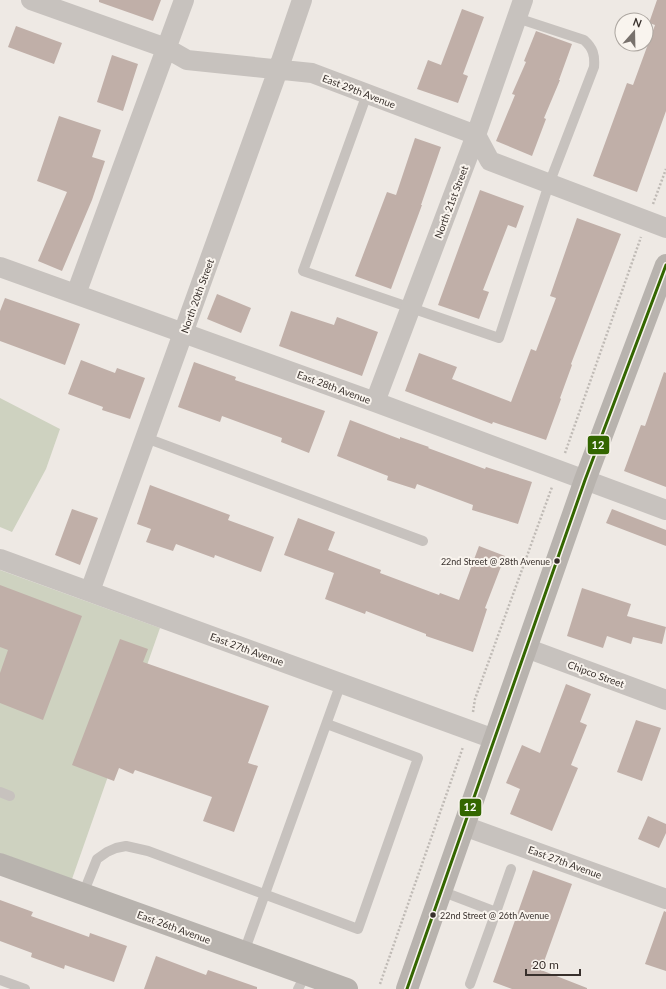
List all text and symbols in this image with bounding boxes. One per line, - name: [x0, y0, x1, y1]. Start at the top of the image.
- north arrow: [614, 12, 654, 52]
- text: N: [631, 15, 644, 30]
- street label: East 29th Avenue: [321, 72, 397, 110]
- street label: North 21st Street: [432, 164, 471, 240]
- street label: North 20th Street: [178, 257, 216, 335]
- street label: East 28th Avenue: [296, 368, 372, 406]
- line badge: 12: [587, 435, 610, 455]
- text: 12: [592, 438, 604, 451]
- place label: 22nd Street @ 28th Avenue: [441, 556, 550, 567]
- marker: 22nd Street @ 28th Avenue: [552, 556, 562, 566]
- street label: East 27th Avenue: [209, 630, 285, 668]
- street label: Chipco Street: [566, 658, 626, 690]
- line badge: 12: [459, 798, 482, 817]
- text: 12: [464, 800, 476, 813]
- street label: East 27th Avenue: [527, 843, 603, 881]
- street label: East 26th Avenue: [136, 908, 212, 946]
- marker: 22nd Street @ 26th Avenue: [428, 910, 438, 920]
- place label: 22nd Street @ 26th Avenue: [440, 910, 549, 921]
- scale bar: [526, 951, 580, 977]
- text: 20 m: [532, 957, 559, 972]

